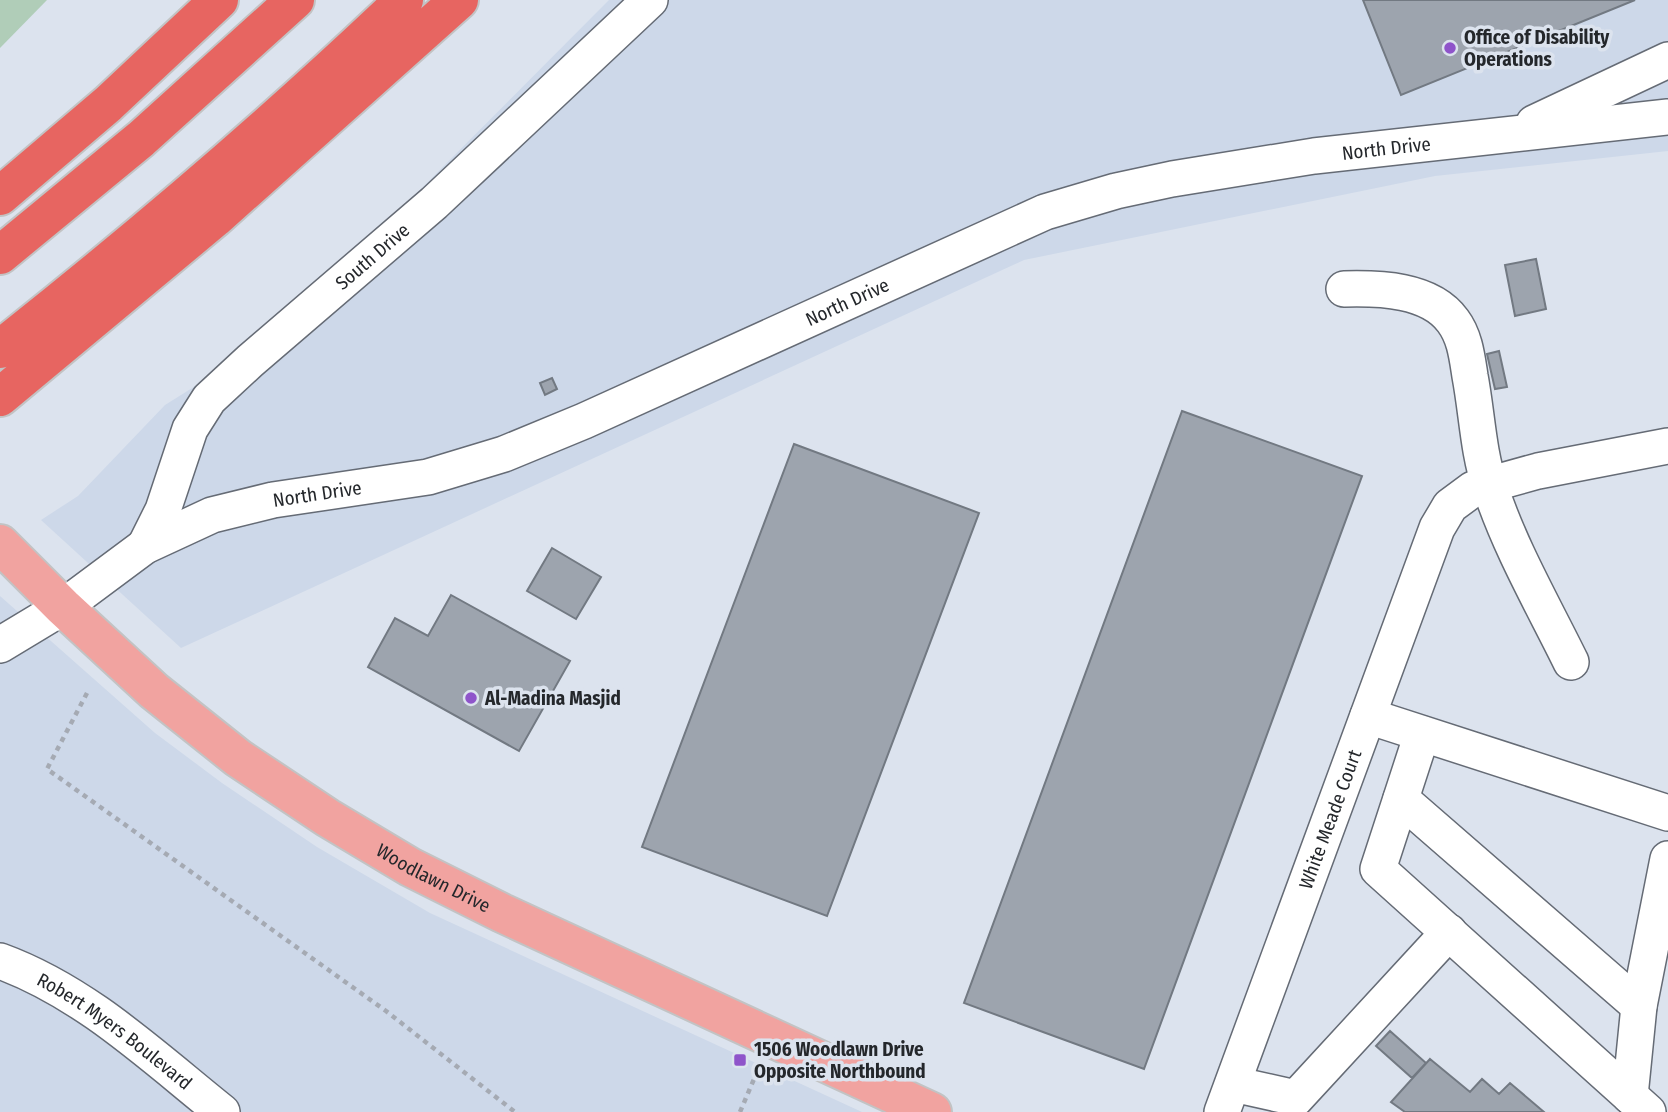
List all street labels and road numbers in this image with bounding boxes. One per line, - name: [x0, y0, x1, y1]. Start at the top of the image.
- street label: North Drive: [1341, 132, 1432, 165]
- street label: South Drive: [331, 218, 414, 295]
- street label: North Drive: [802, 273, 893, 331]
- street label: North Drive: [271, 476, 363, 512]
- street label: White Meade Court: [1294, 746, 1367, 892]
- street label: Woodlawn Drive: [372, 839, 494, 917]
- street label: Robert Myers Boulevard: [33, 968, 196, 1095]

